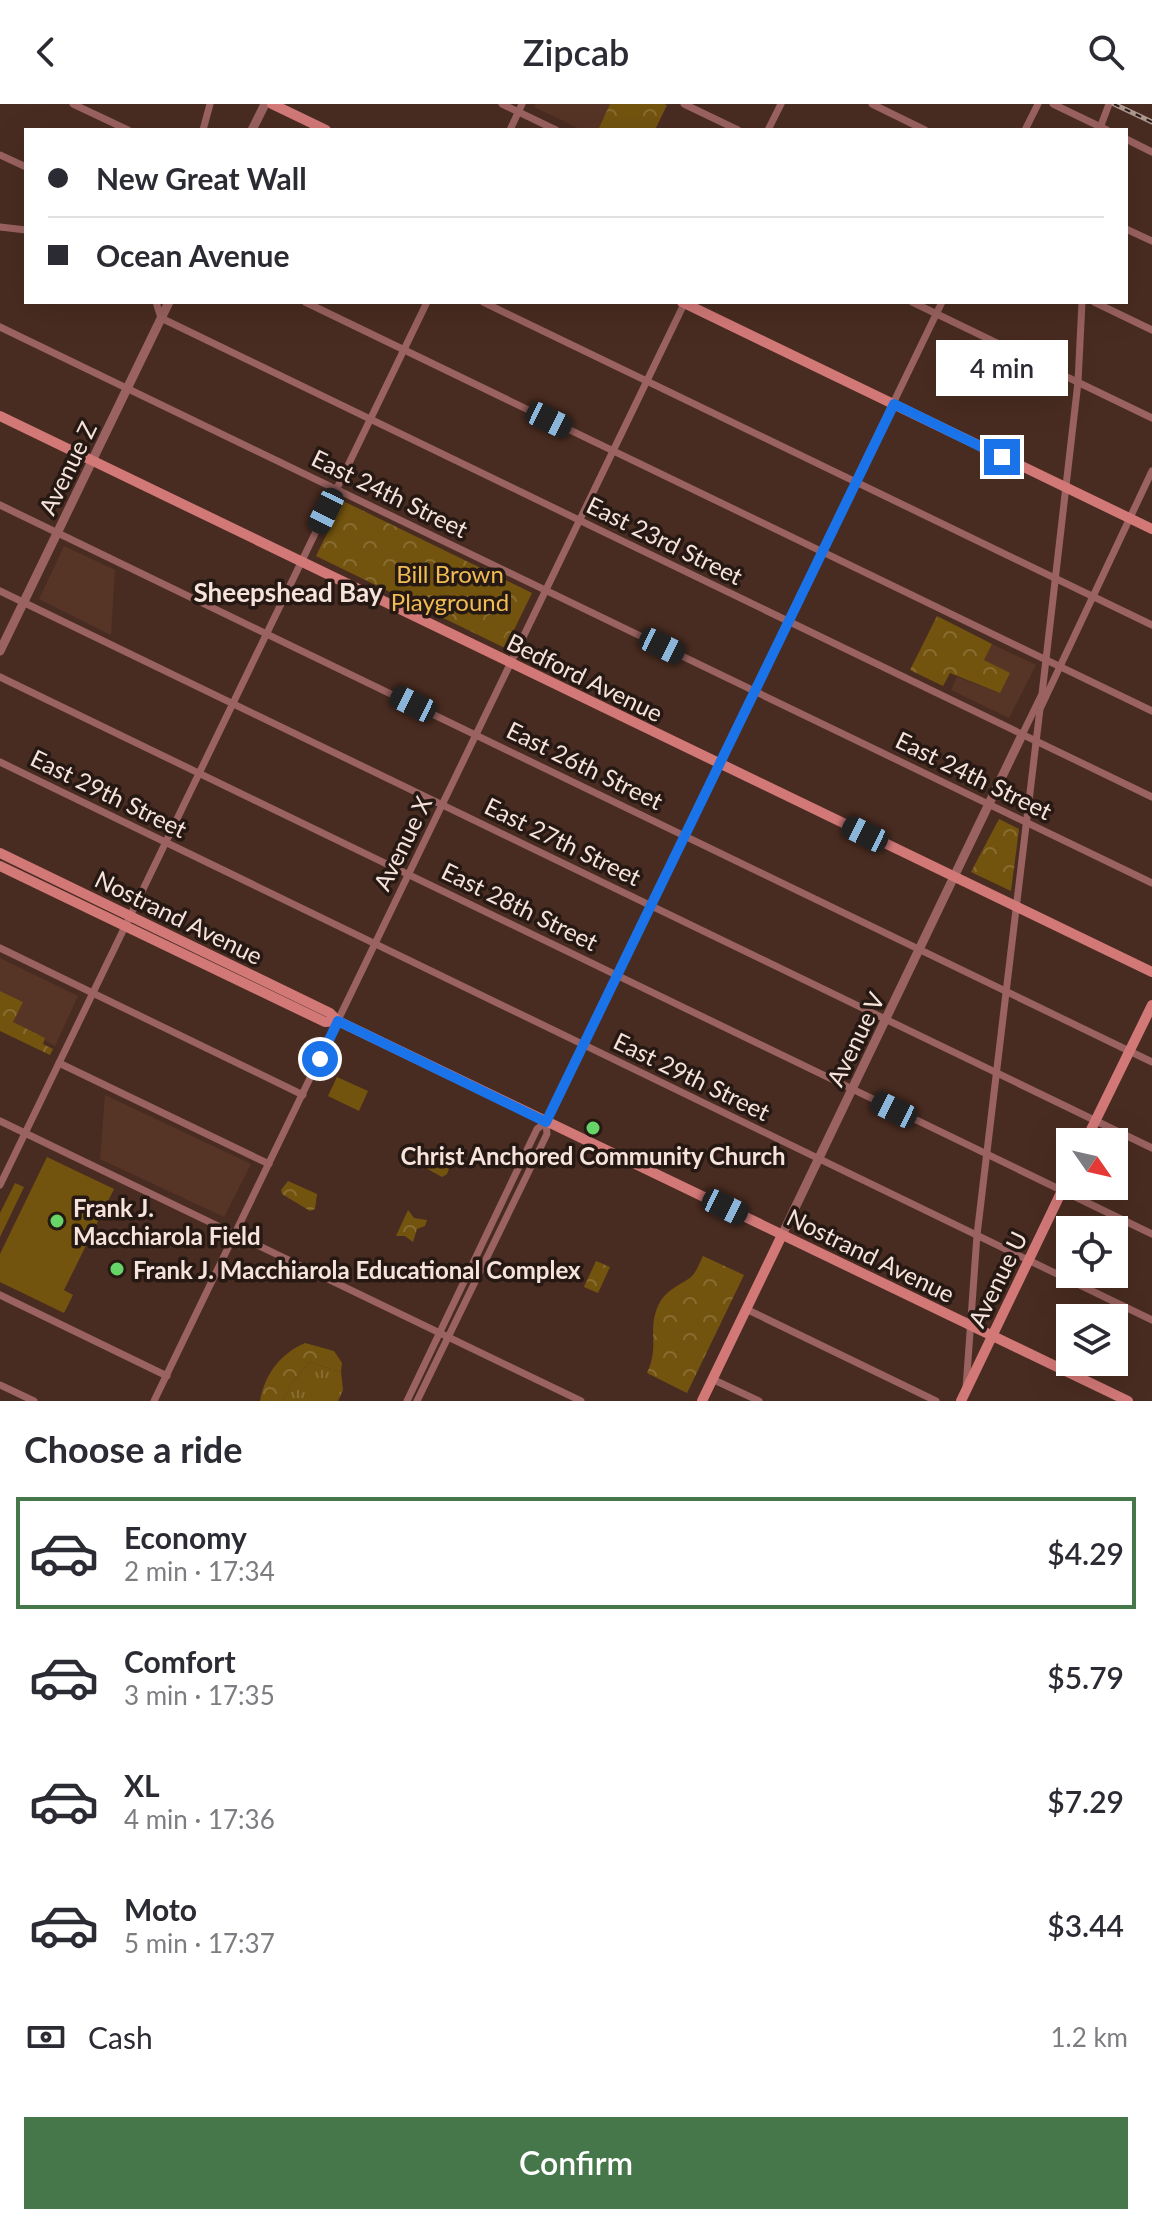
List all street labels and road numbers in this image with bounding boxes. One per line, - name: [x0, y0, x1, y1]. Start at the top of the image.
- street label: Avenue Z: [32, 417, 102, 519]
- street label: East 24th Street: [307, 443, 473, 543]
- street label: East 23rd Street: [582, 490, 748, 590]
- street label: Bedford Avenue: [502, 627, 668, 727]
- street label: East 26th Street: [502, 715, 668, 815]
- street label: East 24th Street: [891, 725, 1057, 825]
- street label: East 29th Street: [26, 743, 192, 843]
- street label: Avenue X: [367, 791, 437, 895]
- street label: East 27th Street: [480, 791, 646, 891]
- street label: East 28th Street: [437, 856, 603, 956]
- street label: Nostrand Avenue: [91, 864, 267, 970]
- street label: Avenue V: [820, 987, 890, 1091]
- street label: East 29th Street: [609, 1026, 775, 1126]
- street label: Nostrand Avenue: [783, 1202, 959, 1308]
- street label: Avenue U: [961, 1226, 1033, 1332]

